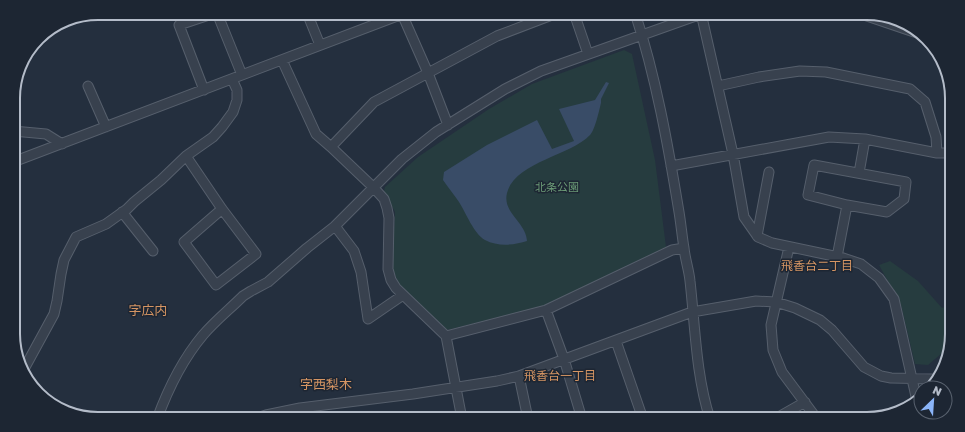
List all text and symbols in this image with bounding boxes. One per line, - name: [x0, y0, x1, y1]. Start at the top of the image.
- park label: 北条公園: [535, 180, 579, 193]
- district label: 飛香台二丁目: [781, 258, 853, 273]
- district label: 字広内: [128, 302, 168, 318]
- district label: 飛香台一丁目: [524, 368, 596, 383]
- district label: 字西梨木: [300, 376, 352, 392]
- north arrow: [913, 380, 953, 420]
- text: N: [931, 383, 944, 398]

